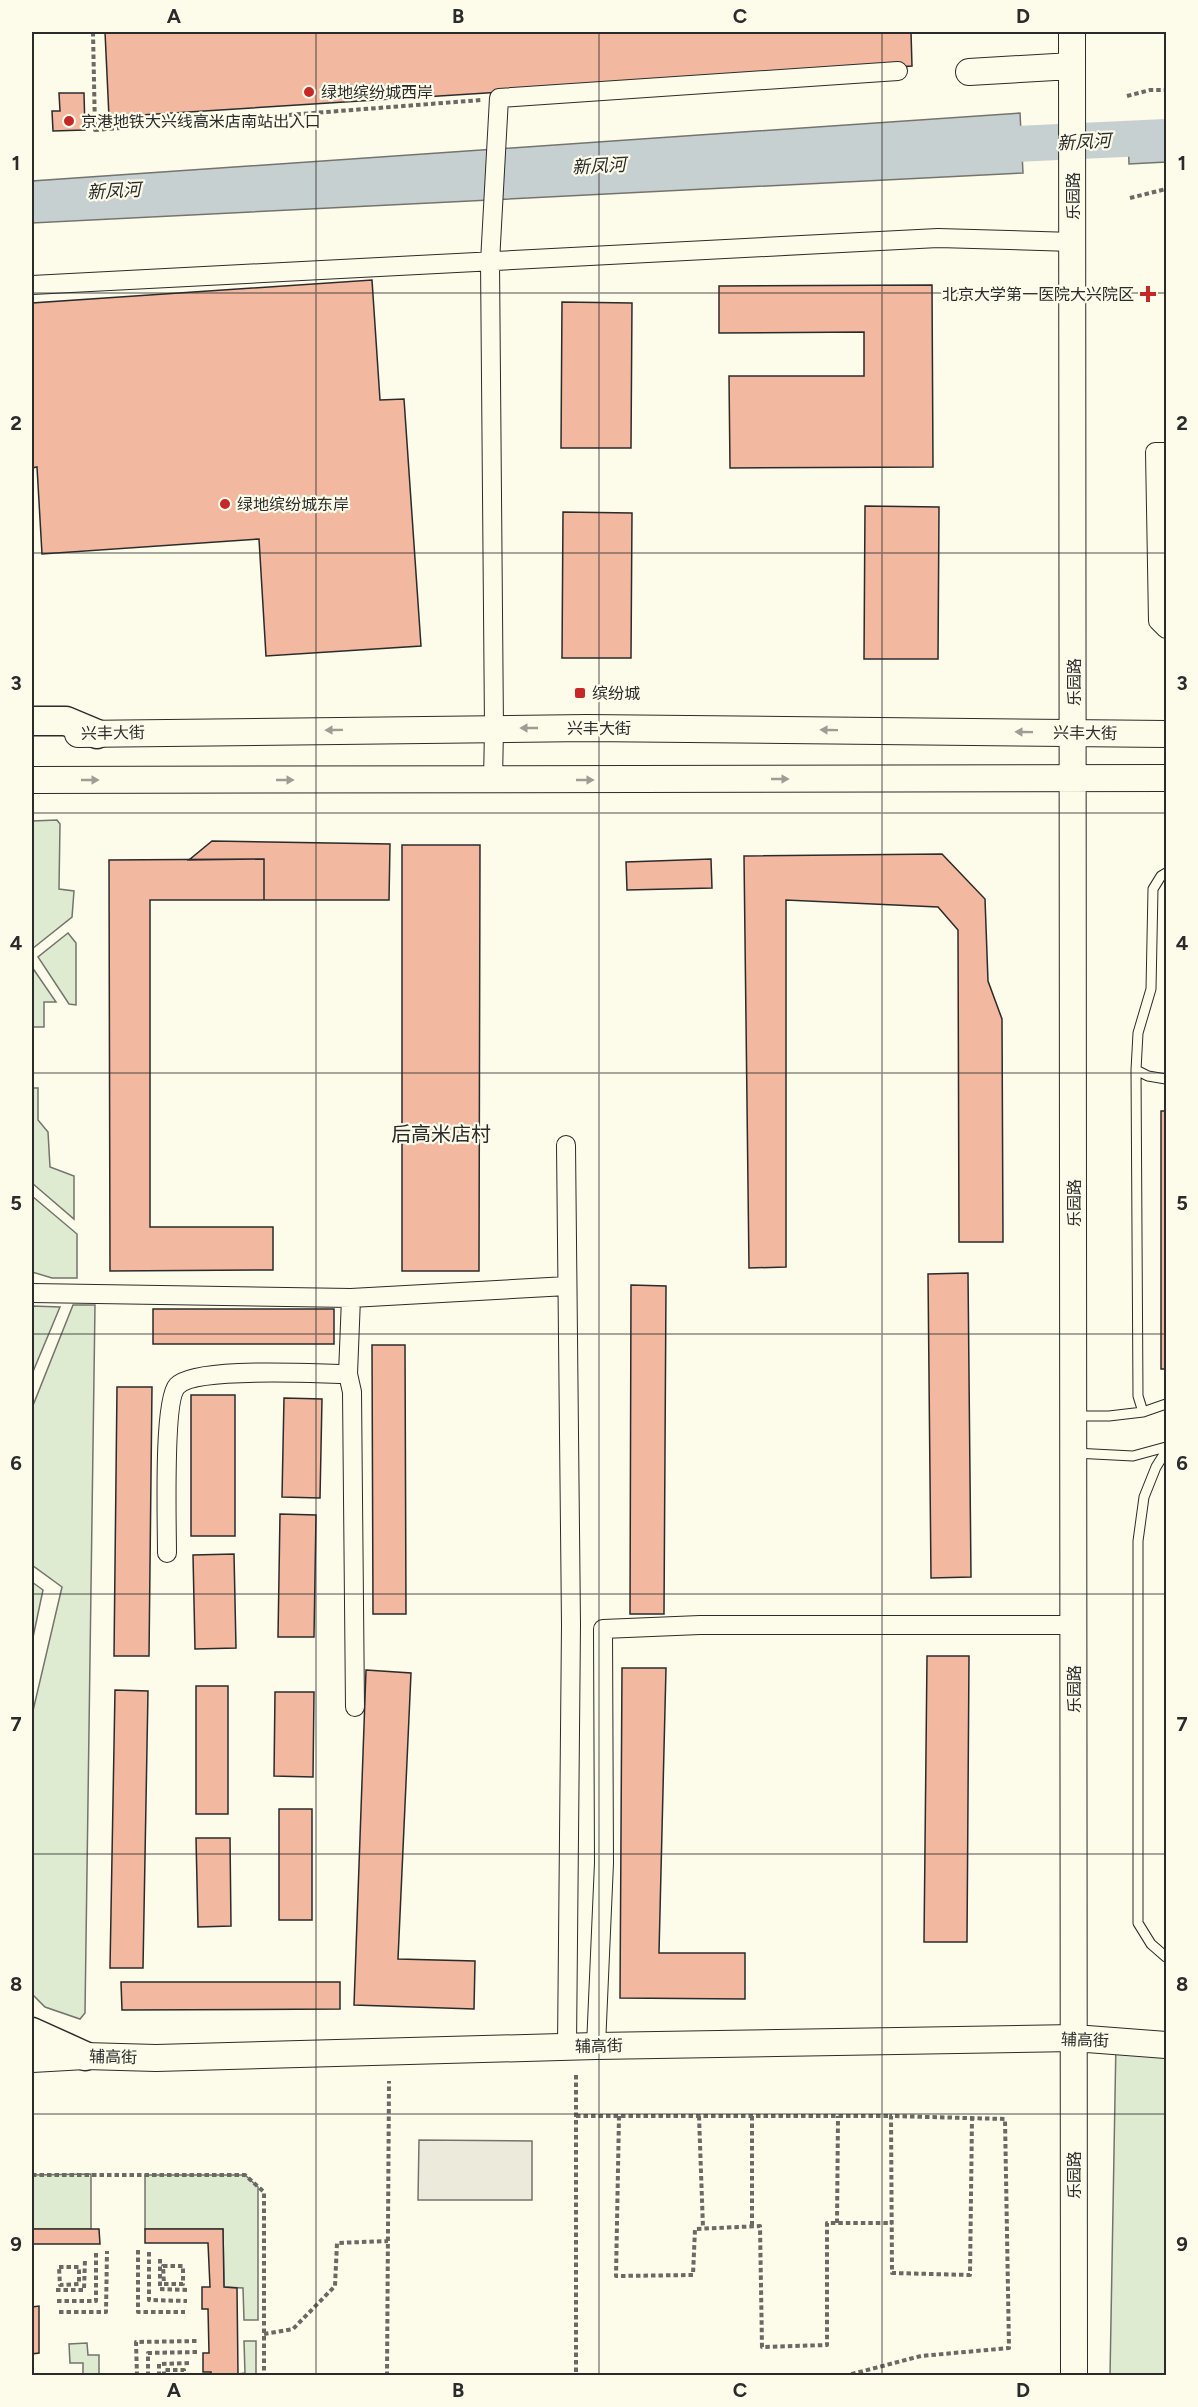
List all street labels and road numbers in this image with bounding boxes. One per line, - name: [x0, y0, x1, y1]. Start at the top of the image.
- street label: 乐园路: [1064, 172, 1083, 220]
- street label: 乐园路: [1065, 658, 1084, 706]
- street label: 兴丰大街: [567, 719, 631, 738]
- street label: 兴丰大街: [81, 723, 145, 743]
- street label: 兴丰大街: [1053, 723, 1117, 743]
- street label: 乐园路: [1065, 1179, 1084, 1227]
- street label: 乐园路: [1065, 1665, 1084, 1713]
- street label: 辅高街: [1061, 2030, 1109, 2050]
- street label: 辅高街: [575, 2036, 623, 2056]
- street label: 辅高街: [89, 2047, 137, 2067]
- street label: 乐园路: [1065, 2151, 1084, 2199]

